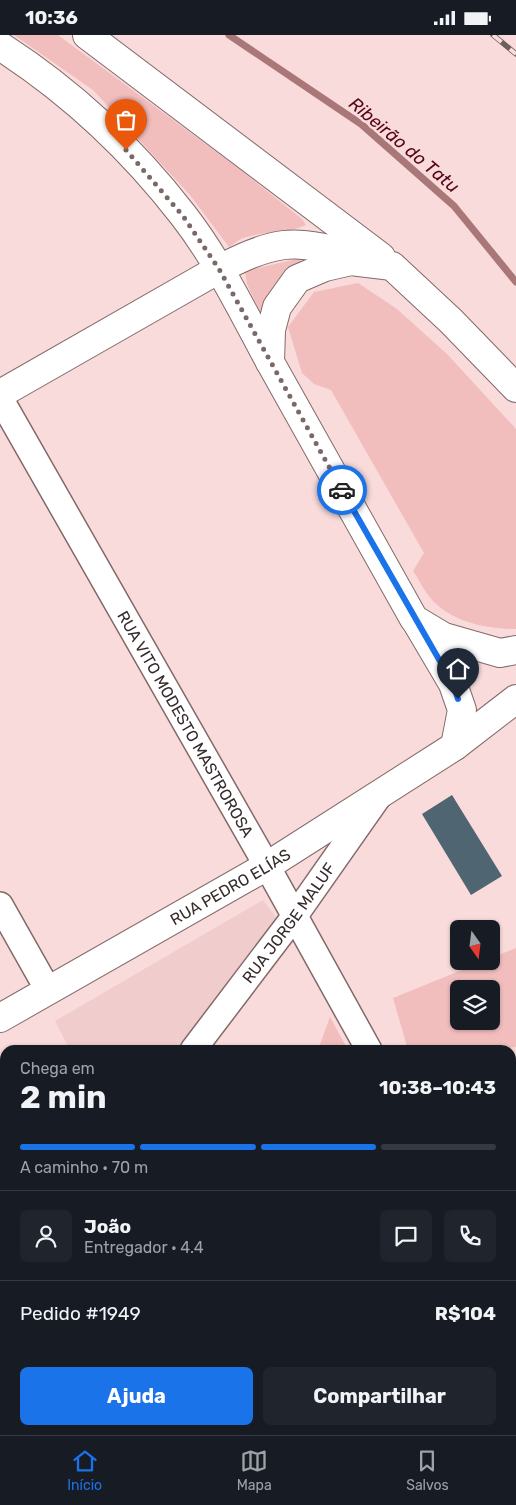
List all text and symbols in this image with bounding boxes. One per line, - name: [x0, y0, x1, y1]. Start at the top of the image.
- text: 10:36: [25, 6, 78, 29]
- water label: Ribeirão do Tatu: [344, 92, 464, 198]
- pin: [105, 99, 147, 150]
- icon: bag: [112, 106, 140, 134]
- courier: [317, 465, 367, 515]
- icon: car: [328, 476, 356, 504]
- street label: RUA VITO MODESTO MASTROROSA: [113, 607, 258, 841]
- pin: [437, 648, 479, 699]
- icon: home: [444, 655, 472, 683]
- street label: RUA PEDRO ELÍAS: [167, 845, 294, 929]
- street label: RUA JORGE MALUF: [238, 859, 339, 987]
- north arrow: [450, 920, 500, 970]
- map controls: [450, 920, 500, 1030]
- button: layers: [450, 980, 500, 1030]
- text: Chega em: [20, 1059, 95, 1078]
- text: 10:38–10:43: [379, 1076, 496, 1099]
- text: 2 min: [20, 1078, 107, 1116]
- text: A caminho · 70 m: [20, 1158, 148, 1177]
- button: person: [20, 1210, 72, 1262]
- button: chat: [380, 1210, 432, 1262]
- button: phone: [444, 1210, 496, 1262]
- text: João: [84, 1215, 131, 1238]
- text: Entregador · 4.4: [84, 1238, 204, 1257]
- text: Pedido #1949: [20, 1302, 141, 1325]
- text: R$104: [435, 1302, 496, 1325]
- button: Ajuda: [20, 1367, 253, 1425]
- button: Compartilhar: [263, 1367, 496, 1425]
- tab: Início: [67, 1447, 102, 1494]
- tab: Mapa: [237, 1447, 272, 1494]
- tab: Salvos: [406, 1447, 449, 1494]

